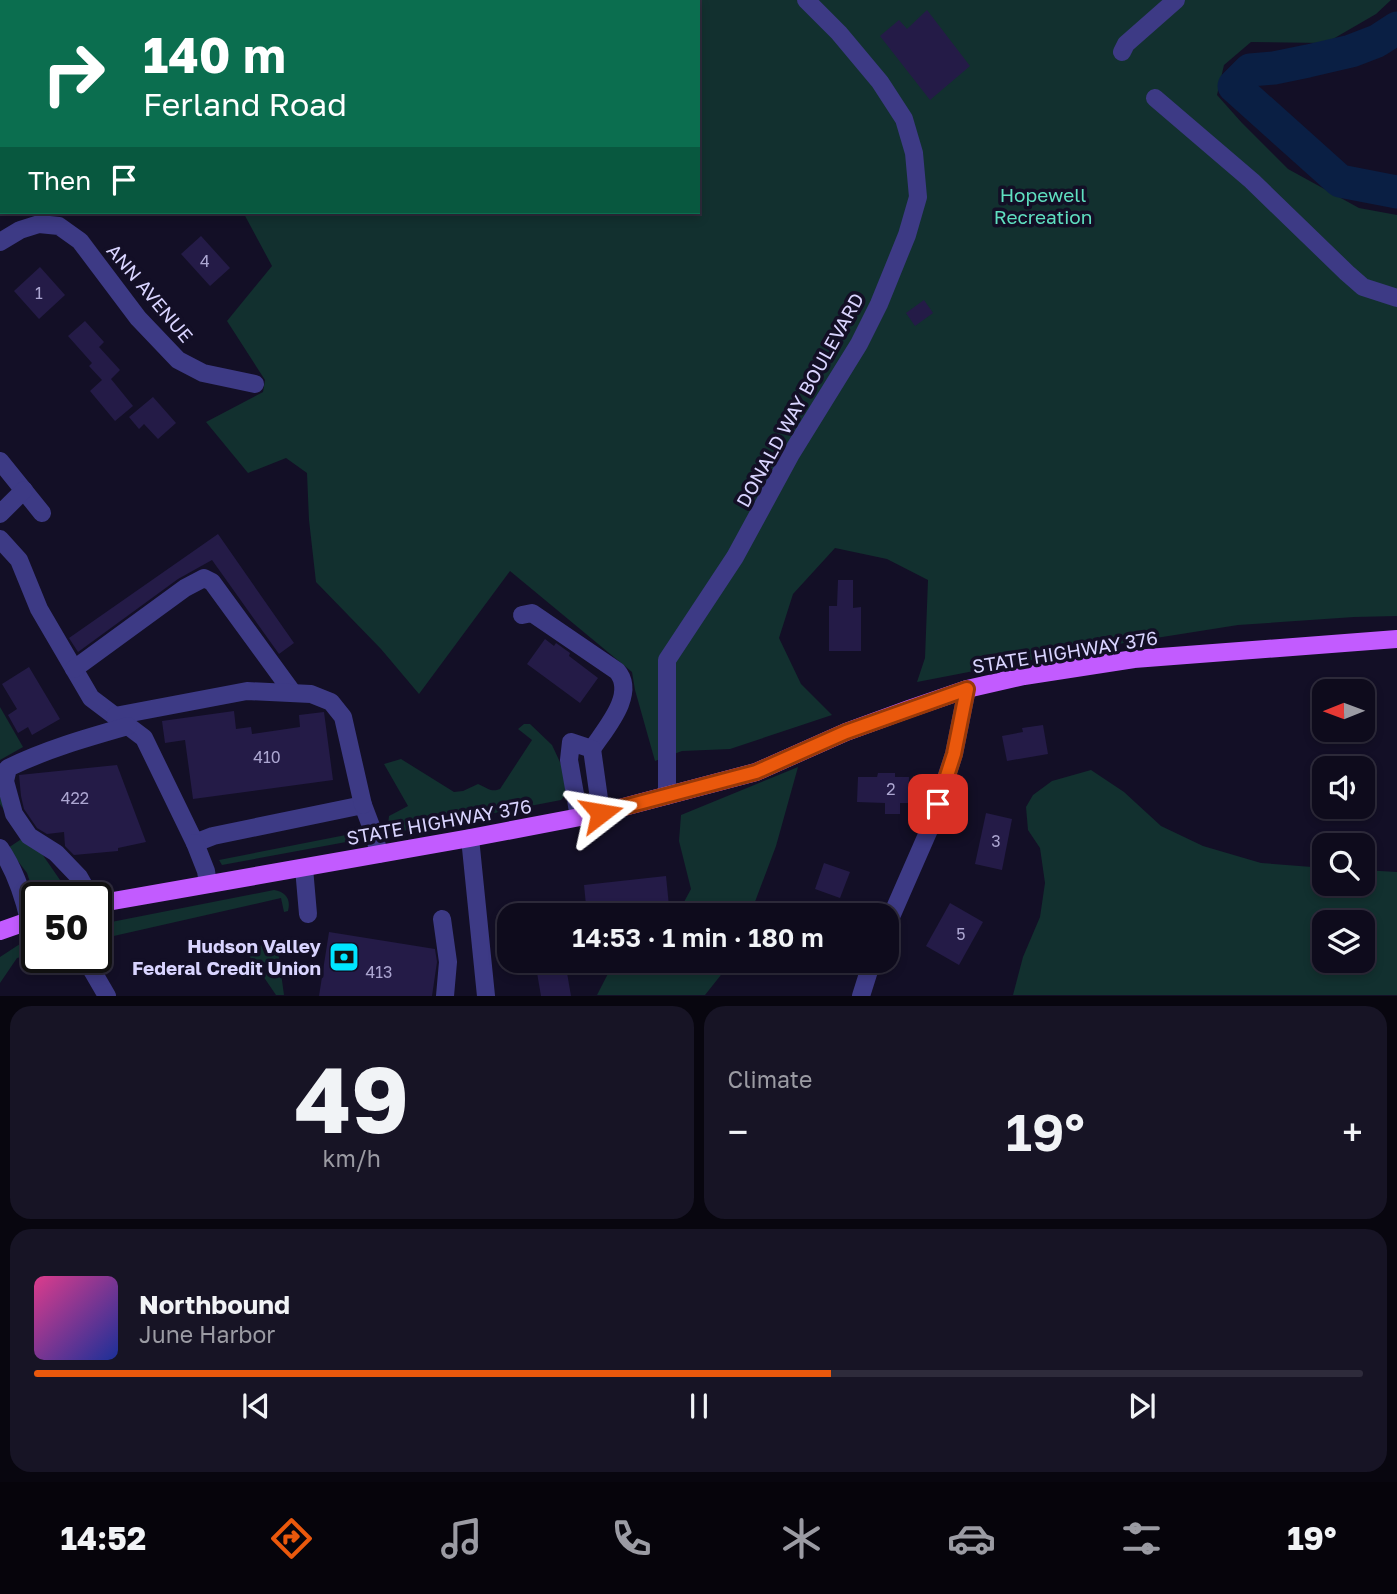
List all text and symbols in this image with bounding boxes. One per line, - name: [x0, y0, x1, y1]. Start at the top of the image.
- text: 140 m: [143, 25, 286, 84]
- icon: right: [28, 28, 119, 119]
- text: Ferland Road: [143, 85, 347, 123]
- icon: arrive: [105, 161, 143, 199]
- text: Then: [28, 165, 91, 196]
- park label: Hopewell Recreation: [994, 183, 1092, 228]
- street label: ANN AVENUE: [102, 239, 198, 347]
- house number: 4: [200, 251, 210, 271]
- house number: 1: [35, 283, 43, 303]
- street label: DONALD WAY BOULEVARD: [731, 289, 868, 511]
- street label: STATE HIGHWAY 376: [971, 625, 1159, 678]
- north arrow: [1312, 679, 1376, 742]
- map controls: [1312, 679, 1375, 973]
- house number: 410: [253, 747, 281, 767]
- button: sound: [1312, 756, 1375, 819]
- pin: [908, 774, 968, 834]
- position arrow: [564, 776, 638, 850]
- house number: 2: [886, 779, 896, 799]
- icon: arrive: [919, 785, 957, 823]
- house number: 422: [61, 788, 89, 808]
- street label: STATE HIGHWAY 376: [345, 794, 533, 849]
- house number: 3: [991, 831, 1001, 851]
- button: search: [1312, 833, 1375, 896]
- speed limit sign: 50: [21, 882, 112, 973]
- button: layers: [1312, 910, 1375, 973]
- text: 14:53 · 1 min · 180 m: [572, 922, 824, 953]
- house number: 5: [956, 924, 966, 944]
- place label: Hudson Valley Federal Credit Union: [132, 934, 322, 979]
- bank icon: Hudson Valley Federal Credit Union: [327, 940, 361, 974]
- house number: 413: [366, 962, 392, 982]
- text: 49: [294, 1044, 409, 1153]
- text: Climate: [728, 1065, 812, 1093]
- text: 19°: [1006, 1100, 1085, 1162]
- text: −: [728, 1109, 748, 1154]
- text: +: [1342, 1109, 1363, 1154]
- text: km/h: [322, 1144, 381, 1172]
- text: Northbound: [139, 1289, 290, 1320]
- text: June Harbor: [139, 1320, 275, 1348]
- icon: previous: [237, 1387, 275, 1425]
- icon: pause: [680, 1387, 718, 1425]
- icon: next: [1123, 1387, 1161, 1425]
- icon: directions: [267, 1514, 316, 1563]
- icon: music: [437, 1514, 486, 1563]
- icon: phone: [607, 1514, 656, 1563]
- icon: climate: [777, 1514, 826, 1563]
- icon: car: [947, 1514, 996, 1563]
- icon: filters: [1117, 1514, 1166, 1563]
- text: 14:52: [60, 1519, 146, 1557]
- text: 19°: [1287, 1519, 1336, 1557]

